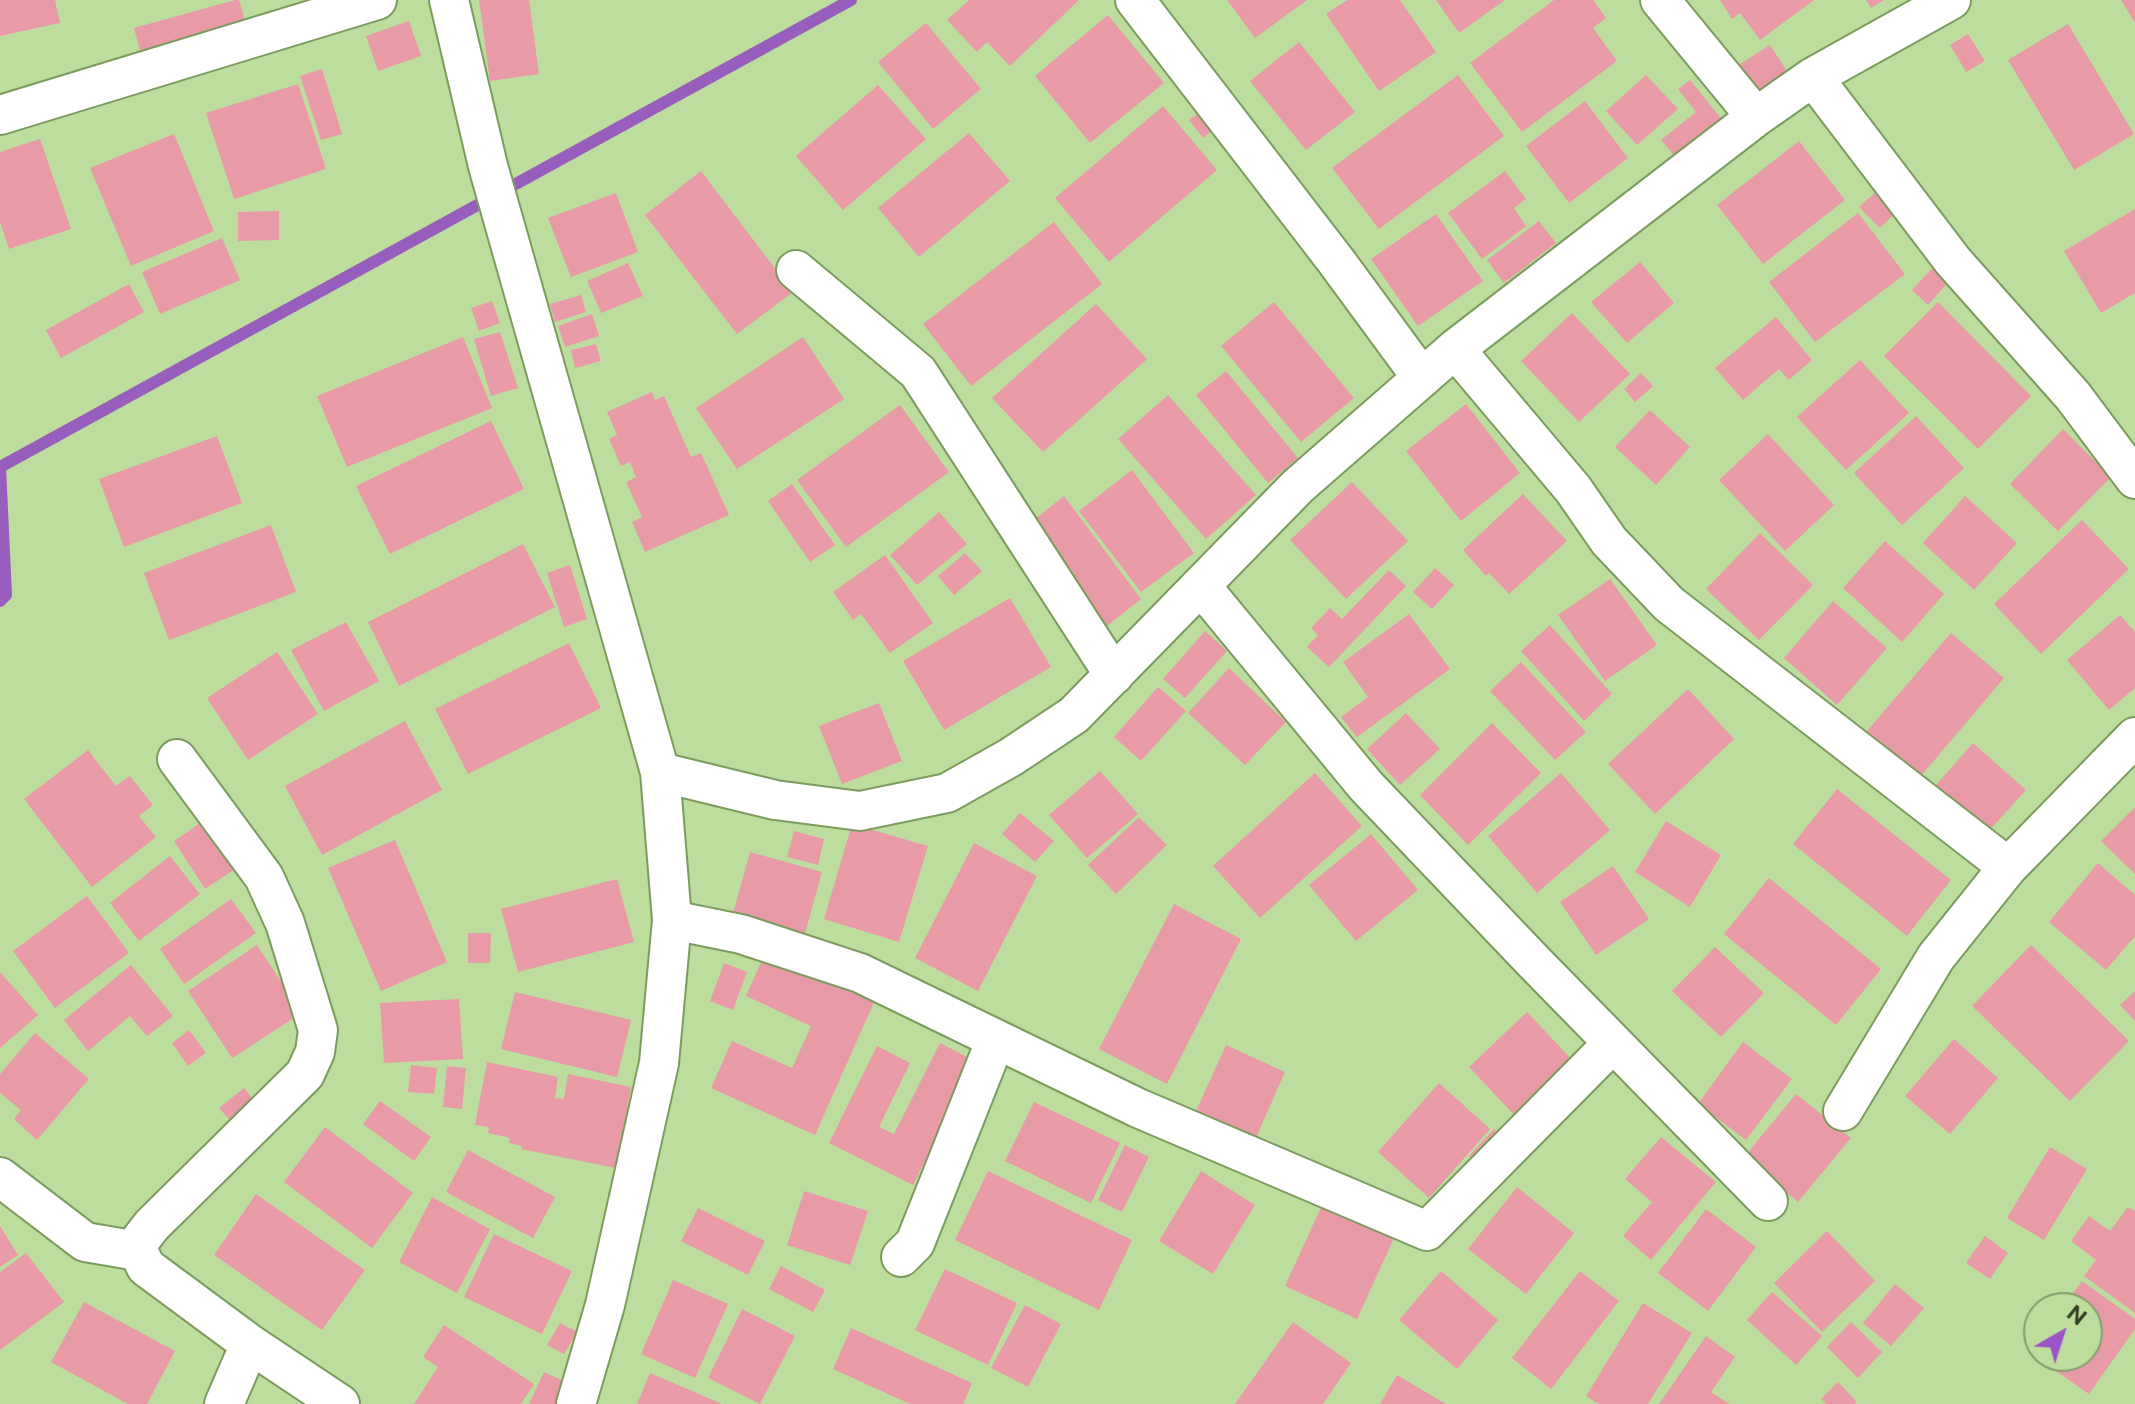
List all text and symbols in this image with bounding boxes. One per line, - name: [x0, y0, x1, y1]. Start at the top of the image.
- north arrow: [2023, 1292, 2103, 1372]
- text: N: [2062, 1299, 2092, 1330]

